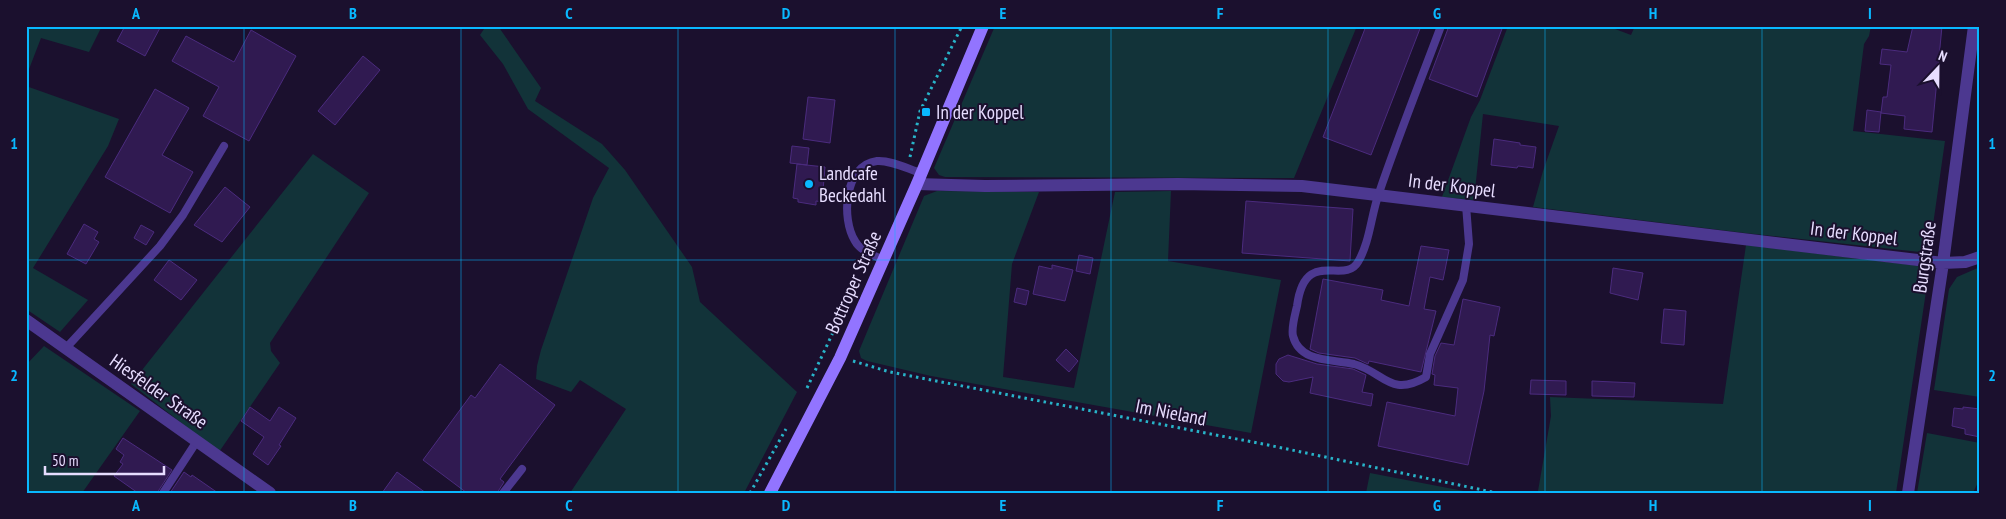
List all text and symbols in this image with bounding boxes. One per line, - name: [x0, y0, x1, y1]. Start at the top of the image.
- text: A: [131, 3, 141, 23]
- text: B: [349, 3, 357, 23]
- text: C: [565, 3, 573, 23]
- text: D: [782, 3, 791, 23]
- text: E: [1000, 3, 1007, 23]
- text: F: [1217, 3, 1224, 23]
- text: G: [1433, 3, 1441, 23]
- text: H: [1649, 3, 1657, 23]
- text: I: [1868, 3, 1872, 23]
- north arrow: [1914, 42, 1964, 92]
- text: N: [1936, 46, 1950, 66]
- place label: In der Koppel: [936, 100, 1024, 124]
- marker: In der Koppel: [920, 106, 932, 118]
- text: 1: [10, 133, 18, 153]
- text: 1: [1988, 133, 1996, 153]
- place label: Landcafe Beckedahl: [819, 161, 887, 207]
- street label: In der Koppel: [1407, 168, 1498, 202]
- marker: Landcafe Beckedahl: [803, 178, 815, 190]
- street label: In der Koppel: [1809, 216, 1900, 250]
- street label: Burgstraße: [1907, 219, 1941, 294]
- street label: Bottroper Straße: [820, 227, 886, 337]
- street label: Hiesfelder Straße: [105, 348, 213, 434]
- text: 2: [10, 365, 18, 385]
- text: 2: [1988, 365, 1996, 385]
- street label: Im Nieland: [1134, 393, 1208, 431]
- scale bar: [45, 444, 164, 476]
- text: 50 m: [52, 451, 78, 470]
- text: A: [131, 495, 141, 515]
- text: B: [349, 495, 357, 515]
- text: C: [565, 495, 573, 515]
- text: D: [782, 495, 791, 515]
- text: E: [1000, 495, 1007, 515]
- text: F: [1217, 495, 1224, 515]
- text: G: [1433, 495, 1441, 515]
- text: H: [1649, 495, 1657, 515]
- text: I: [1868, 495, 1872, 515]

